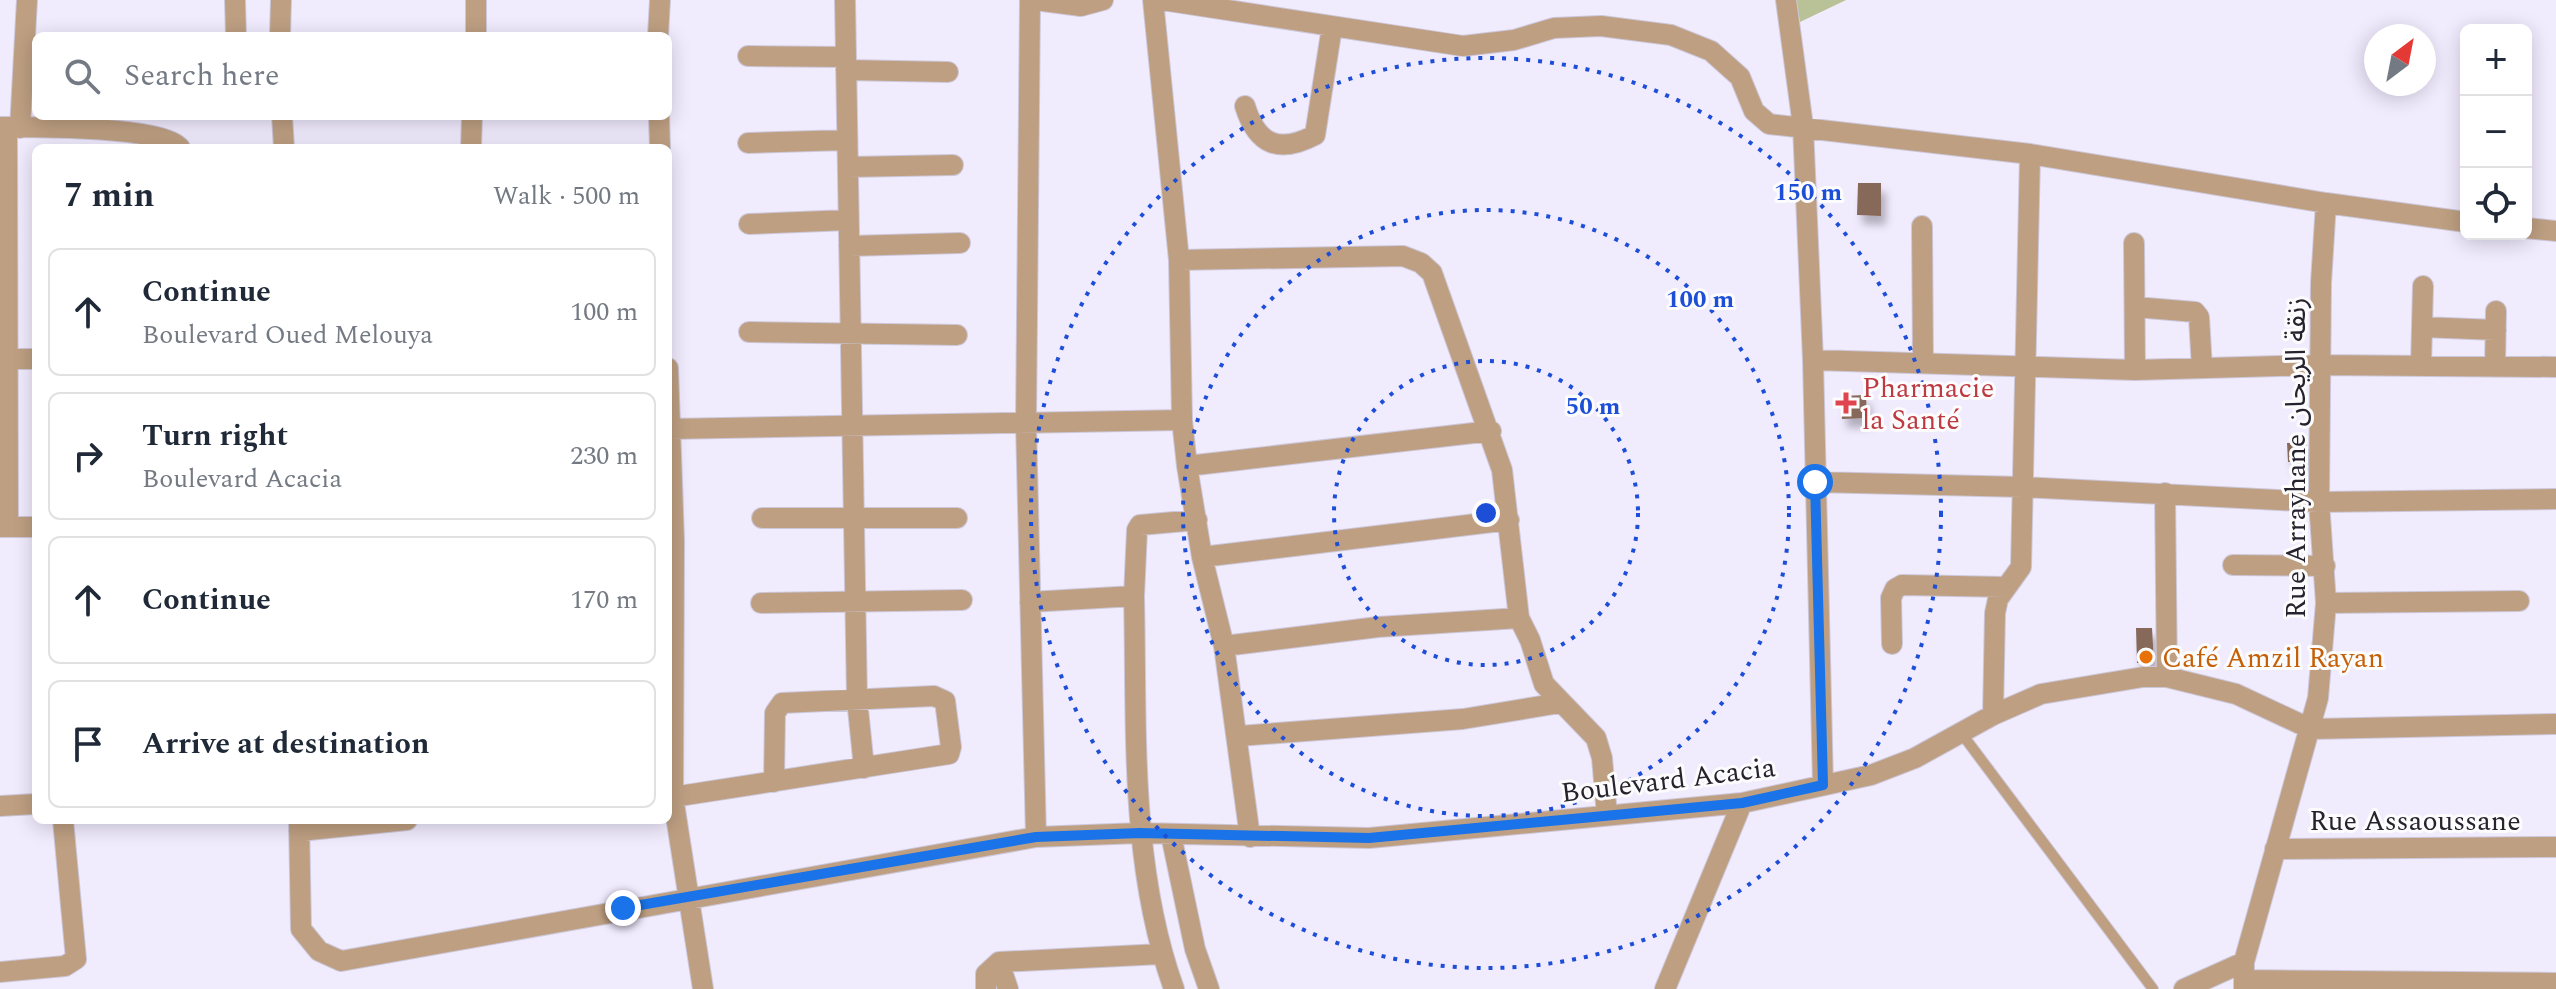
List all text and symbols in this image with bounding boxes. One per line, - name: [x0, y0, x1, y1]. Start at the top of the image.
- north arrow: [2364, 24, 2436, 96]
- map controls: [2460, 24, 2532, 240]
- button: +: [2460, 24, 2532, 96]
- search box: [32, 32, 672, 120]
- text: Search here: [124, 53, 280, 99]
- icon: search: [60, 54, 104, 98]
- button: −: [2460, 96, 2532, 168]
- button: locate: [2460, 168, 2532, 240]
- text: 7 min: [64, 170, 154, 222]
- text: 150 m: [1774, 175, 1842, 211]
- text: Walk · 500 m: [493, 176, 640, 216]
- text: Continue: [142, 269, 271, 315]
- text: 100 m: [1666, 282, 1734, 318]
- icon: ahead: [66, 290, 110, 334]
- text: 100 m: [570, 292, 638, 332]
- street label: Rue Arrayhane زنقة الريحان: [2275, 297, 2318, 619]
- text: Boulevard Oued Melouya: [142, 315, 433, 355]
- place label: Pharmacie la Santé: [1862, 367, 1994, 442]
- text: 50 m: [1566, 389, 1621, 425]
- marker: Pharmacie la Santé: [1837, 394, 1855, 412]
- text: Turn right: [142, 413, 288, 459]
- icon: right: [66, 434, 110, 478]
- text: 230 m: [570, 436, 638, 476]
- text: Boulevard Acacia: [142, 459, 342, 499]
- route start: [1797, 464, 1833, 500]
- centre of rings: [1472, 499, 1500, 527]
- text: Continue: [142, 577, 271, 623]
- icon: ahead: [66, 578, 110, 622]
- text: 170 m: [570, 580, 638, 620]
- place label: Café Amzil Rayan: [2162, 637, 2384, 680]
- marker: Café Amzil Rayan: [2137, 648, 2155, 666]
- text: Arrive at destination: [142, 721, 429, 767]
- icon: arrive: [66, 722, 110, 766]
- street label: Boulevard Acacia: [1559, 746, 1778, 815]
- street label: Rue Assaoussane: [2309, 800, 2521, 843]
- route end: [605, 890, 641, 926]

